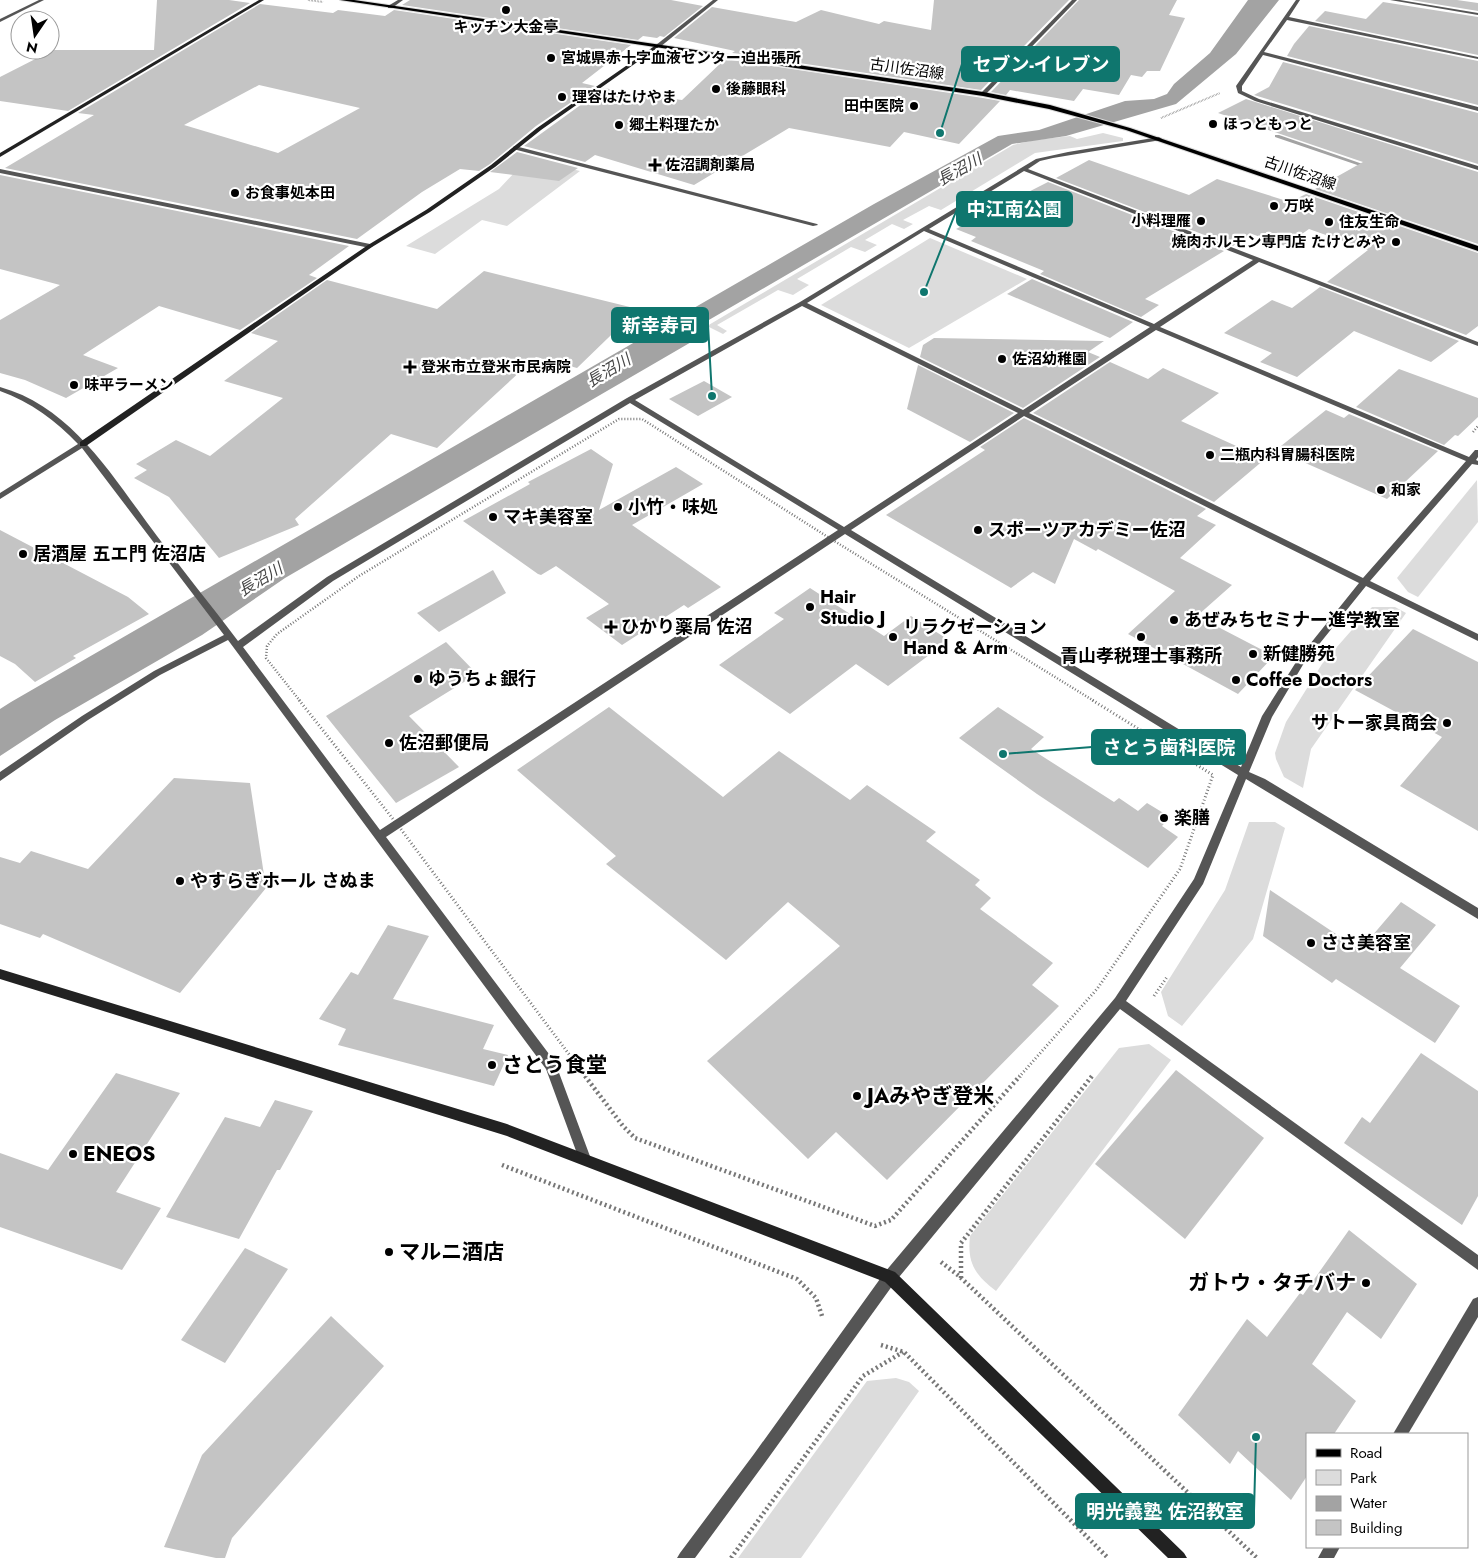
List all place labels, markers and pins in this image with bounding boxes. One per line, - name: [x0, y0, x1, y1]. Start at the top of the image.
- marker: キッチン大金亭: [500, 4, 512, 16]
- place label: キッチン大金亭: [453, 16, 559, 38]
- place label: 宮城県赤十字血液センター迫出張所: [561, 47, 801, 69]
- callout: セブン-イレブン: [962, 47, 1119, 81]
- marker: 宮城県赤十字血液センター迫出張所: [545, 52, 557, 64]
- place label: 後藤眼科: [726, 78, 786, 100]
- marker: 後藤眼科: [710, 83, 722, 95]
- place label: 理容はたけやま: [572, 86, 677, 108]
- marker: 理容はたけやま: [556, 91, 568, 103]
- place label: 田中医院: [844, 95, 904, 117]
- marker: 田中医院: [908, 100, 920, 112]
- place label: ほっともっと: [1223, 113, 1313, 135]
- place label: 郷土料理たか: [629, 114, 719, 136]
- marker: ほっともっと: [1207, 118, 1219, 130]
- marker: 郷土料理たか: [613, 119, 625, 131]
- place label: 佐沼調剤薬局: [665, 154, 755, 176]
- marker: 佐沼調剤薬局: [649, 159, 661, 171]
- place label: お食事処本田: [245, 182, 335, 204]
- marker: お食事処本田: [229, 187, 241, 199]
- callout: 中江南公園: [957, 192, 1072, 226]
- place label: 万咲: [1284, 195, 1314, 217]
- marker: 万咲: [1268, 200, 1280, 212]
- place label: 小料理雁: [1131, 210, 1191, 232]
- place label: 住友生命: [1339, 211, 1400, 233]
- marker: 小料理雁: [1195, 215, 1207, 227]
- marker: 住友生命: [1323, 216, 1335, 228]
- place label: 焼肉ホルモン専門店 たけとみや: [1171, 231, 1386, 253]
- marker: 焼肉ホルモン専門店 たけとみや: [1390, 236, 1402, 248]
- callout: 新幸寿司: [612, 308, 708, 342]
- place label: 佐沼幼稚園: [1012, 348, 1087, 370]
- marker: 佐沼幼稚園: [996, 353, 1008, 365]
- place label: 登米市立登米市民病院: [421, 356, 571, 378]
- marker: 登米市立登米市民病院: [403, 360, 417, 374]
- place label: 味平ラーメン: [84, 374, 173, 396]
- marker: 味平ラーメン: [68, 379, 80, 391]
- place label: 二瓶内科胃腸科医院: [1220, 444, 1355, 466]
- marker: 二瓶内科胃腸科医院: [1204, 449, 1216, 461]
- place label: 和家: [1391, 479, 1421, 501]
- marker: 和家: [1375, 484, 1387, 496]
- place label: 小竹・味処: [628, 494, 718, 520]
- marker: 小竹・味処: [612, 501, 624, 513]
- place label: マキ美容室: [503, 504, 593, 530]
- marker: マキ美容室: [487, 511, 499, 523]
- place label: スポーツアカデミー佐沼: [988, 517, 1186, 543]
- marker: スポーツアカデミー佐沼: [972, 524, 984, 536]
- place label: 居酒屋 五エ門 佐沼店: [33, 541, 206, 567]
- marker: 居酒屋 五エ門 佐沼店: [17, 548, 29, 560]
- place label: Hair Studio J: [820, 584, 885, 631]
- marker: Hair Studio J: [804, 601, 816, 613]
- place label: あぜみちセミナー進学教室: [1184, 607, 1400, 633]
- place label: ひかり薬局 佐沼: [621, 614, 752, 640]
- place label: リラクゼーション Hand & Arm: [903, 614, 1047, 661]
- marker: あぜみちセミナー進学教室: [1168, 614, 1180, 626]
- marker: ひかり薬局 佐沼: [605, 621, 617, 633]
- marker: リラクゼーション Hand & Arm: [887, 631, 899, 643]
- marker: 青山孝税理士事務所: [1135, 631, 1147, 643]
- place label: 新健勝苑: [1263, 641, 1335, 667]
- place label: 青山孝税理士事務所: [1060, 643, 1222, 669]
- marker: 新健勝苑: [1247, 648, 1259, 660]
- place label: ゆうちょ銀行: [428, 666, 536, 692]
- place label: Coffee Doctors: [1246, 667, 1372, 693]
- marker: ゆうちょ銀行: [412, 673, 424, 685]
- marker: Coffee Doctors: [1230, 674, 1242, 686]
- place label: サトー家具商会: [1311, 710, 1437, 736]
- marker: サトー家具商会: [1441, 717, 1453, 729]
- place label: 佐沼郵便局: [399, 730, 489, 756]
- callout: さとう歯科医院: [1092, 730, 1245, 764]
- marker: 佐沼郵便局: [383, 737, 395, 749]
- place label: 楽膳: [1174, 805, 1210, 831]
- marker: 楽膳: [1158, 812, 1170, 824]
- place label: やすらぎホール さぬま: [190, 868, 375, 894]
- marker: やすらぎホール さぬま: [174, 875, 186, 887]
- place label: ささ美容室: [1321, 930, 1411, 956]
- marker: ささ美容室: [1305, 937, 1317, 949]
- place label: さとう食堂: [502, 1050, 607, 1080]
- marker: さとう食堂: [486, 1059, 498, 1071]
- place label: JAみやぎ登米: [863, 1081, 994, 1111]
- marker: JAみやぎ登米: [851, 1090, 863, 1102]
- place label: ENEOS: [83, 1139, 155, 1169]
- marker: ENEOS: [67, 1148, 79, 1160]
- place label: マルニ酒店: [399, 1237, 504, 1267]
- marker: マルニ酒店: [383, 1246, 395, 1258]
- place label: ガトウ・タチバナ: [1188, 1268, 1356, 1298]
- marker: ガトウ・タチバナ: [1360, 1277, 1372, 1289]
- callout: 明光義塾 佐沼教室: [1076, 1494, 1254, 1528]

